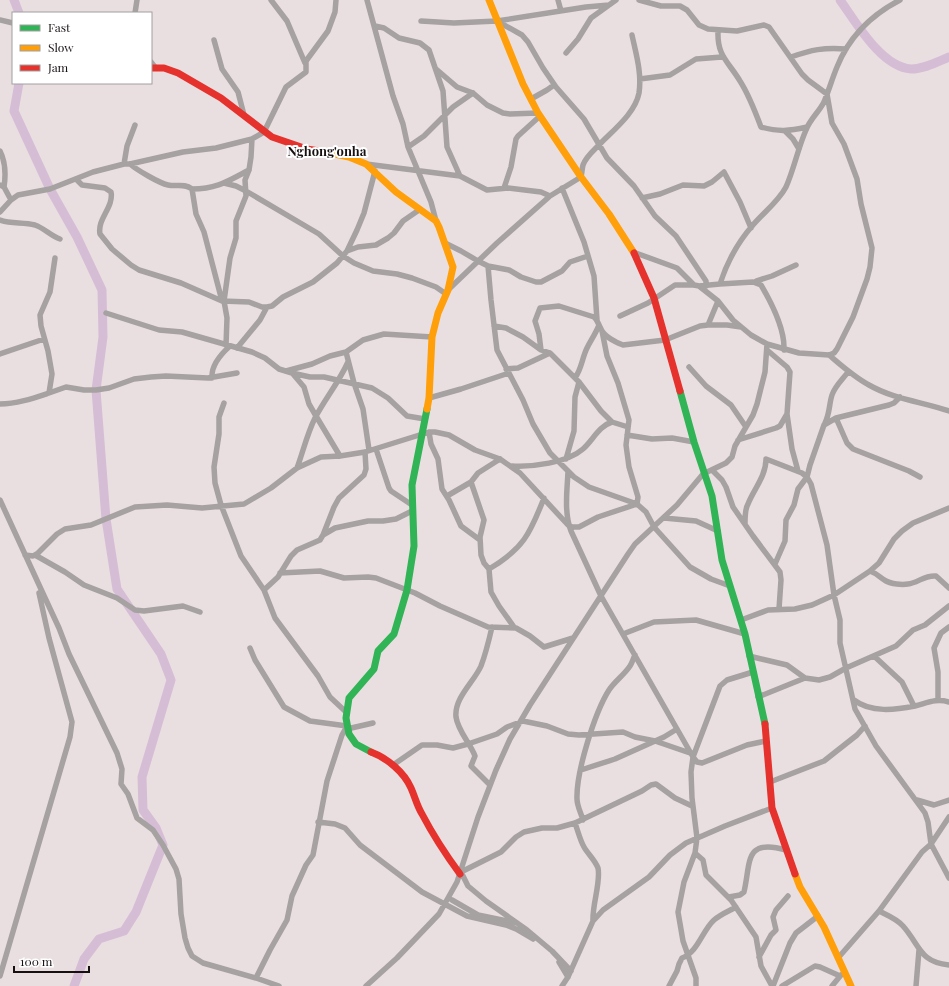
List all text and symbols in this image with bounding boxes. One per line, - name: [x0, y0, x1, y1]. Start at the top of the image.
- legend: [12, 12, 152, 84]
- text: Fast: [48, 19, 71, 35]
- text: Slow: [48, 39, 74, 55]
- text: Jam: [47, 59, 69, 75]
- district label: Nghong'onha: [287, 142, 367, 159]
- scale bar: [14, 948, 89, 974]
- text: 100 m: [20, 953, 53, 969]

